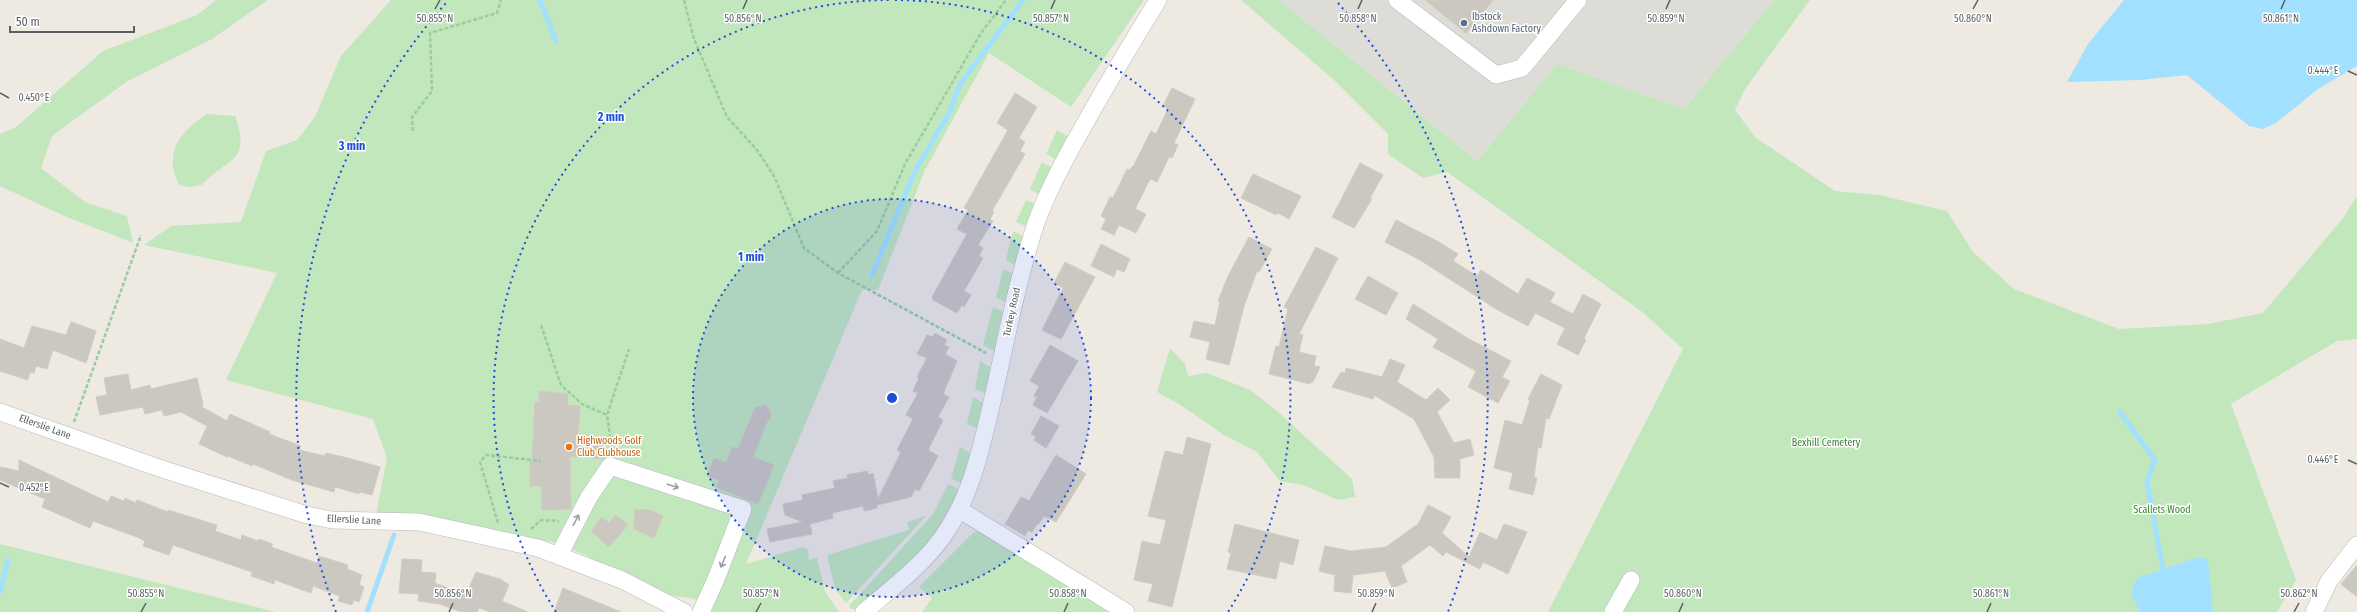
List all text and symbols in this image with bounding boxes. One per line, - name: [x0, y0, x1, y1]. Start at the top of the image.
- scale bar: [10, 8, 134, 34]
- place label: Ibstock Ashdown Factory: [1472, 11, 1541, 35]
- text: 50.855°N: [417, 13, 453, 25]
- text: 50.856°N: [724, 13, 762, 25]
- text: 50.857°N: [1033, 13, 1069, 25]
- text: 50.858°N: [1339, 13, 1377, 25]
- text: 50.859°N: [1648, 13, 1684, 25]
- text: 50.860°N: [1954, 13, 1992, 25]
- text: 50.861°N: [2263, 13, 2299, 25]
- text: 50 m: [16, 15, 40, 29]
- marker: Ibstock Ashdown Factory: [1459, 18, 1469, 28]
- text: 0.444°E: [2308, 65, 2339, 77]
- text: 0.450°E: [19, 92, 50, 104]
- text: 2 min: [597, 110, 624, 124]
- text: 3 min: [338, 139, 365, 153]
- text: 1 min: [738, 250, 764, 264]
- street label: Turkey Road: [1001, 286, 1023, 338]
- centre of rings: [885, 391, 899, 405]
- street label: Ellerslie Lane: [17, 412, 73, 442]
- place label: Highwoods Golf Club Clubhouse: [577, 435, 642, 459]
- park label: Bexhill Cemetery: [1792, 437, 1861, 449]
- marker: Highwoods Golf Club Clubhouse: [564, 442, 574, 452]
- text: 0.446°E: [2308, 454, 2339, 466]
- text: 0.452°E: [19, 482, 49, 494]
- one-way arrow: [666, 483, 679, 490]
- park label: Scallets Wood: [2133, 504, 2191, 516]
- street label: Ellerslie Lane: [327, 513, 381, 527]
- one-way arrow: [573, 514, 581, 526]
- one-way arrow: [719, 555, 727, 567]
- text: 50.855°N: [128, 588, 164, 600]
- text: 50.856°N: [434, 588, 472, 600]
- text: 50.857°N: [743, 588, 779, 600]
- text: 50.858°N: [1049, 588, 1087, 600]
- text: 50.859°N: [1358, 588, 1394, 600]
- text: 50.860°N: [1664, 588, 1702, 600]
- text: 50.861°N: [1973, 588, 2009, 600]
- text: 50.862°N: [2281, 588, 2317, 600]

